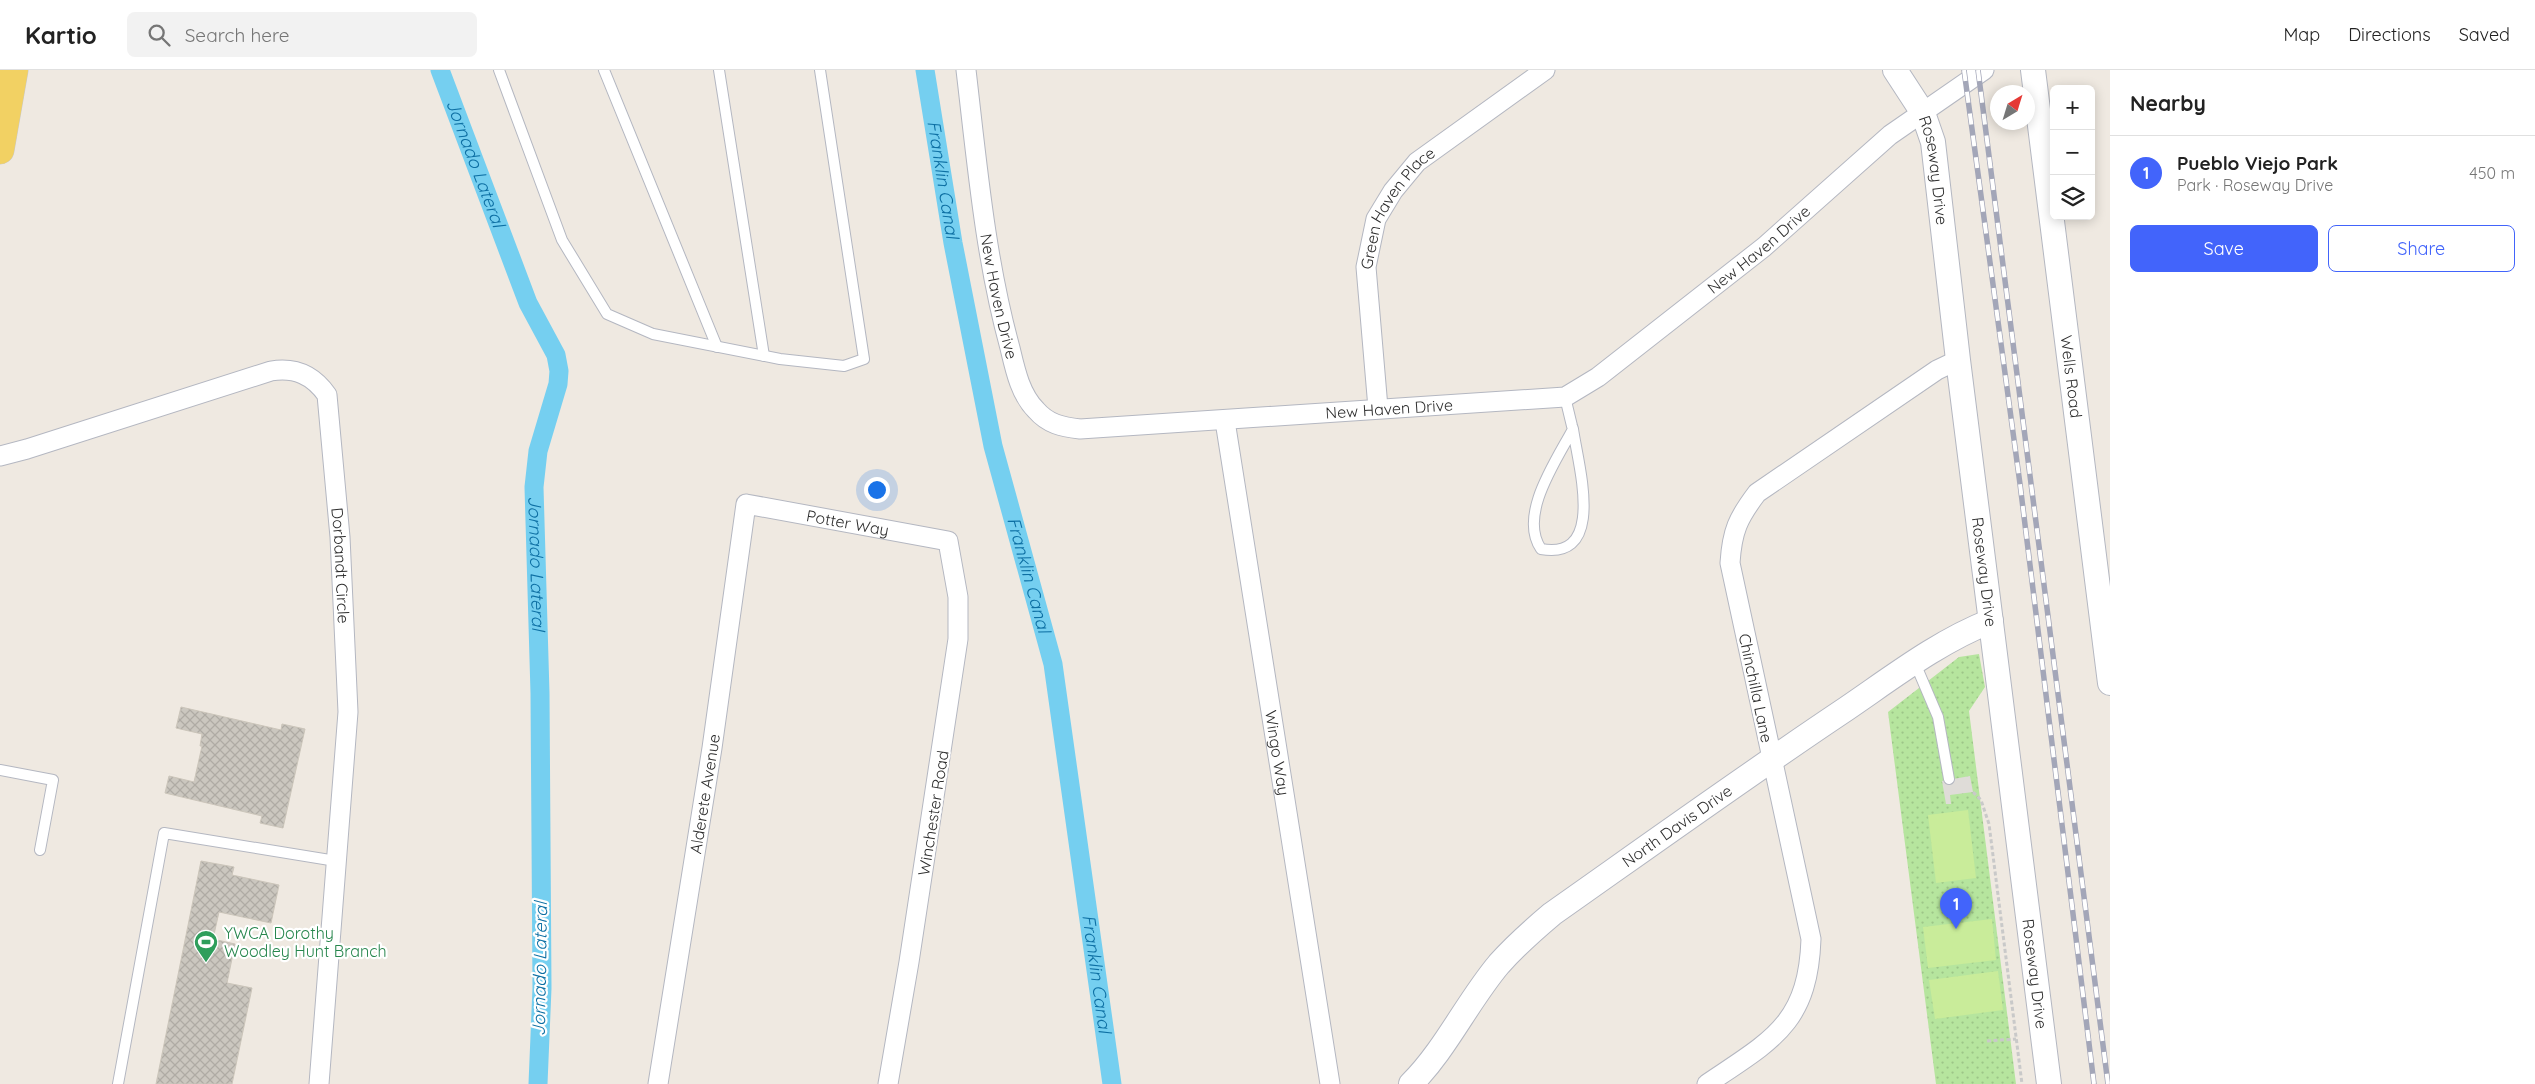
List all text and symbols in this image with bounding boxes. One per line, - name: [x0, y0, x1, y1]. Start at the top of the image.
- search box: [127, 12, 477, 57]
- text: Kartio: [25, 20, 97, 50]
- icon: search: [145, 21, 173, 49]
- text: Search here: [185, 23, 290, 47]
- text: Map: [2283, 23, 2320, 46]
- text: Directions: [2348, 23, 2431, 46]
- text: Saved: [2459, 23, 2510, 46]
- north arrow: [1990, 85, 2035, 130]
- map controls: [2050, 85, 2095, 220]
- button: +: [2050, 85, 2095, 130]
- text: Nearby: [2130, 90, 2206, 116]
- water label: Jornado Lateral: [441, 96, 511, 232]
- street label: Roseway Drive: [1915, 113, 1952, 226]
- water label: Franklin Canal: [922, 119, 964, 242]
- button: −: [2050, 130, 2095, 175]
- street label: Green Haven Place: [1356, 142, 1439, 271]
- text: Pueblo Viejo Park: [2177, 151, 2338, 175]
- text: 1: [2143, 163, 2149, 183]
- text: 450 m: [2469, 163, 2515, 183]
- button: layers: [2050, 175, 2095, 220]
- text: Park · Roseway Drive: [2177, 175, 2333, 195]
- street label: New Haven Drive: [1703, 201, 1814, 298]
- button: Save: [2130, 225, 2318, 272]
- button: Share: [2328, 225, 2515, 272]
- street label: New Haven Drive: [976, 232, 1022, 361]
- street label: Wells Road: [2056, 334, 2087, 419]
- street label: New Haven Drive: [1325, 394, 1454, 423]
- your location: [864, 477, 890, 503]
- water label: Jornado Lateral: [523, 496, 550, 633]
- street label: Potter Way: [805, 505, 891, 540]
- street label: Dorbandt Circle: [327, 507, 354, 624]
- water label: Franklin Canal: [1002, 514, 1056, 637]
- street label: Roseway Drive: [1968, 516, 2001, 628]
- street label: Chinchilla Lane: [1735, 632, 1777, 744]
- street label: Wingo Way: [1261, 709, 1294, 797]
- street label: Alderete Avenue: [685, 733, 724, 855]
- street label: Winchester Road: [913, 749, 953, 877]
- street label: North Davis Drive: [1618, 780, 1736, 871]
- pin: 1: [1940, 888, 1972, 929]
- water label: Jornado Lateral: [527, 900, 552, 1036]
- water label: Franklin Canal: [1077, 913, 1117, 1036]
- street label: Roseway Drive: [2018, 918, 2052, 1030]
- place label: YWCA Dorothy Woodley Hunt Branch: [224, 923, 387, 961]
- sports icon: YWCA Dorothy Woodley Hunt Branch: [193, 929, 219, 963]

